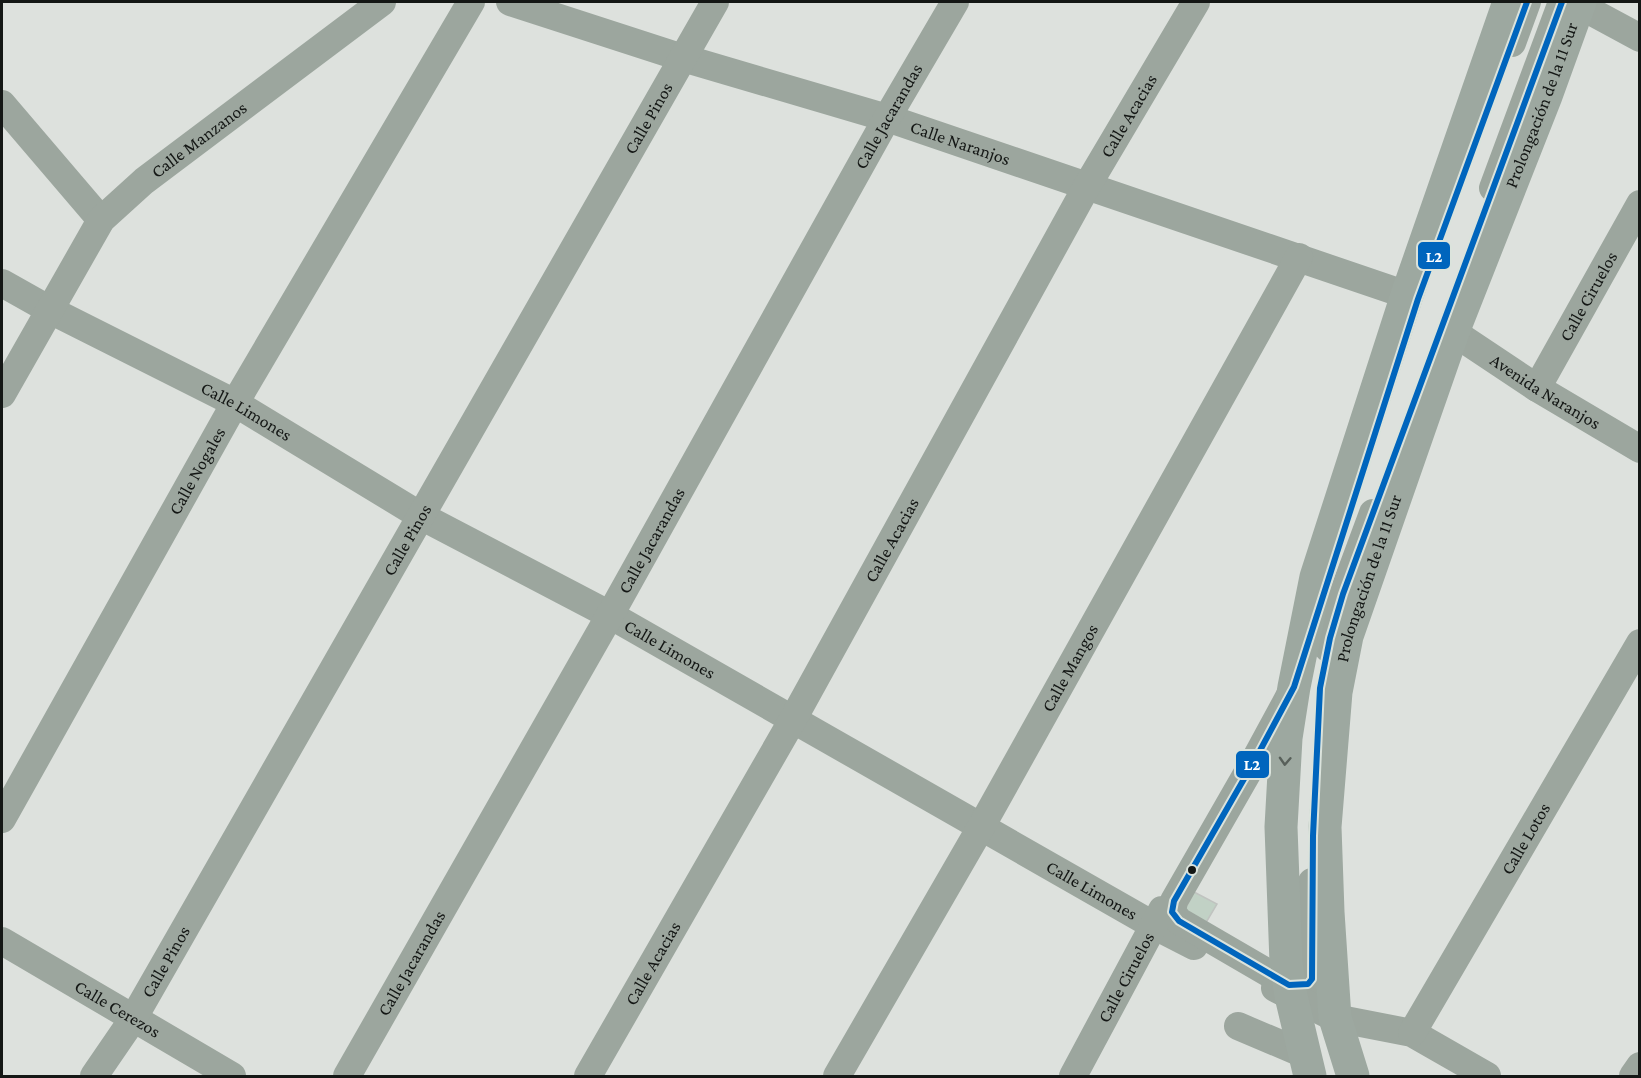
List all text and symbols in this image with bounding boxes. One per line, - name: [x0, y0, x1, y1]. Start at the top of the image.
- street label: Prolongación de la 11 Sur: [1501, 19, 1582, 191]
- street label: Calle Jacarandas: [851, 60, 927, 172]
- street label: Calle Acacias: [1096, 71, 1161, 161]
- street label: Calle Pinos: [620, 79, 677, 157]
- street label: Calle Manzanos: [147, 97, 251, 182]
- street label: Calle Naranjos: [908, 117, 1013, 169]
- line badge: L2: [1417, 241, 1451, 270]
- text: L2: [1426, 248, 1442, 265]
- street label: Calle Ciruelos: [1555, 248, 1621, 345]
- street label: Avenida Naranjos: [1487, 350, 1604, 433]
- street label: Calle Limones: [198, 378, 295, 445]
- street label: Calle Nogales: [165, 424, 229, 518]
- street label: Calle Jacarandas: [614, 484, 689, 597]
- street label: Prolongación de la 11 Sur: [1332, 491, 1406, 664]
- street label: Calle Acacias: [860, 494, 923, 586]
- street label: Calle Pinos: [379, 501, 435, 579]
- street label: Calle Limones: [621, 615, 719, 683]
- street label: Calle Mangos: [1037, 620, 1102, 715]
- line badge: L2: [1235, 750, 1270, 779]
- text: L2: [1244, 756, 1260, 773]
- one-way arrow: [1278, 756, 1291, 765]
- street label: Calle Lotos: [1497, 799, 1554, 878]
- street label: Calle Limones: [1043, 856, 1141, 924]
- unlabelled marker: [1186, 864, 1198, 876]
- street label: Calle Jacarandas: [373, 907, 449, 1019]
- street label: Calle Acacias: [621, 918, 685, 1009]
- street label: Calle Pinos: [137, 922, 194, 1001]
- street label: Calle Ciruelos: [1094, 929, 1158, 1026]
- street label: Calle Cerezos: [71, 976, 164, 1042]

